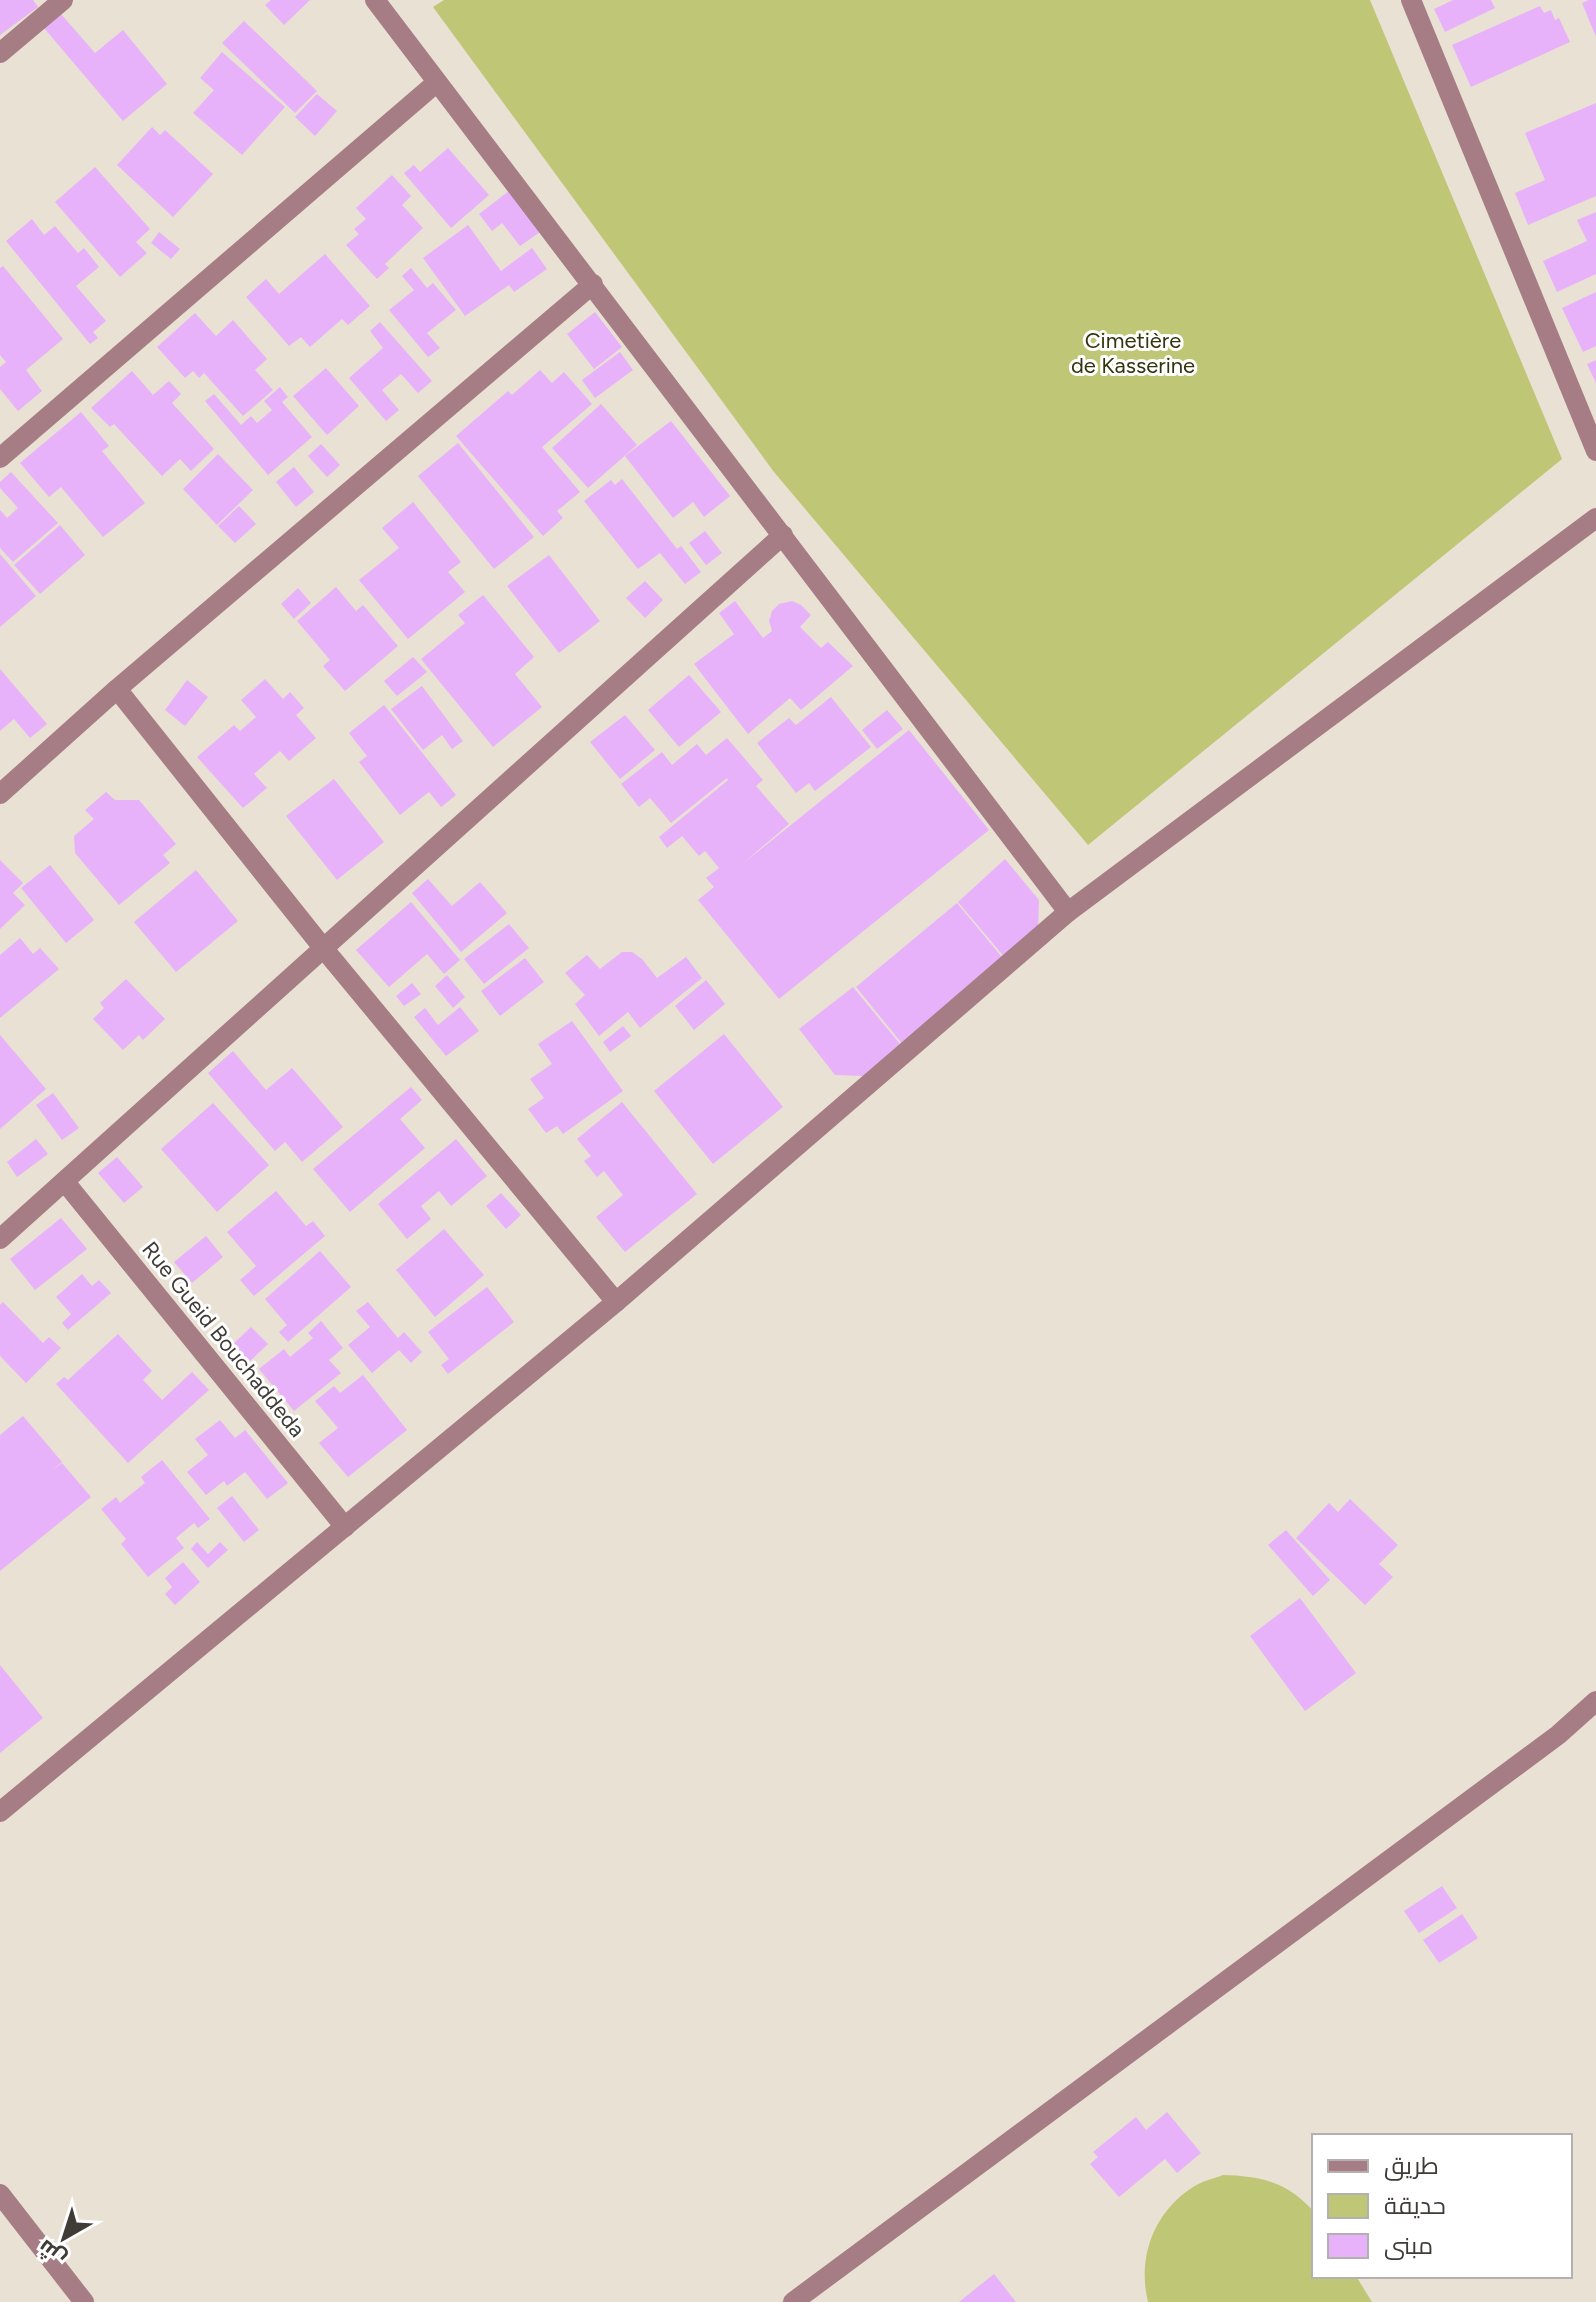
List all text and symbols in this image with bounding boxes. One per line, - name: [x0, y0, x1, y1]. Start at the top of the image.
- park label: Cimetière de Kasserine: [1071, 327, 1195, 379]
- street label: Rue Gueid Bouchaddeda: [136, 1236, 311, 1443]
- legend: [1312, 2134, 1572, 2278]
- text: طريق: [1384, 2151, 1439, 2181]
- text: حديقة: [1384, 2191, 1446, 2220]
- north arrow: [24, 2198, 104, 2278]
- text: مبنى: [1384, 2231, 1433, 2260]
- text: ش: [32, 2234, 71, 2273]

